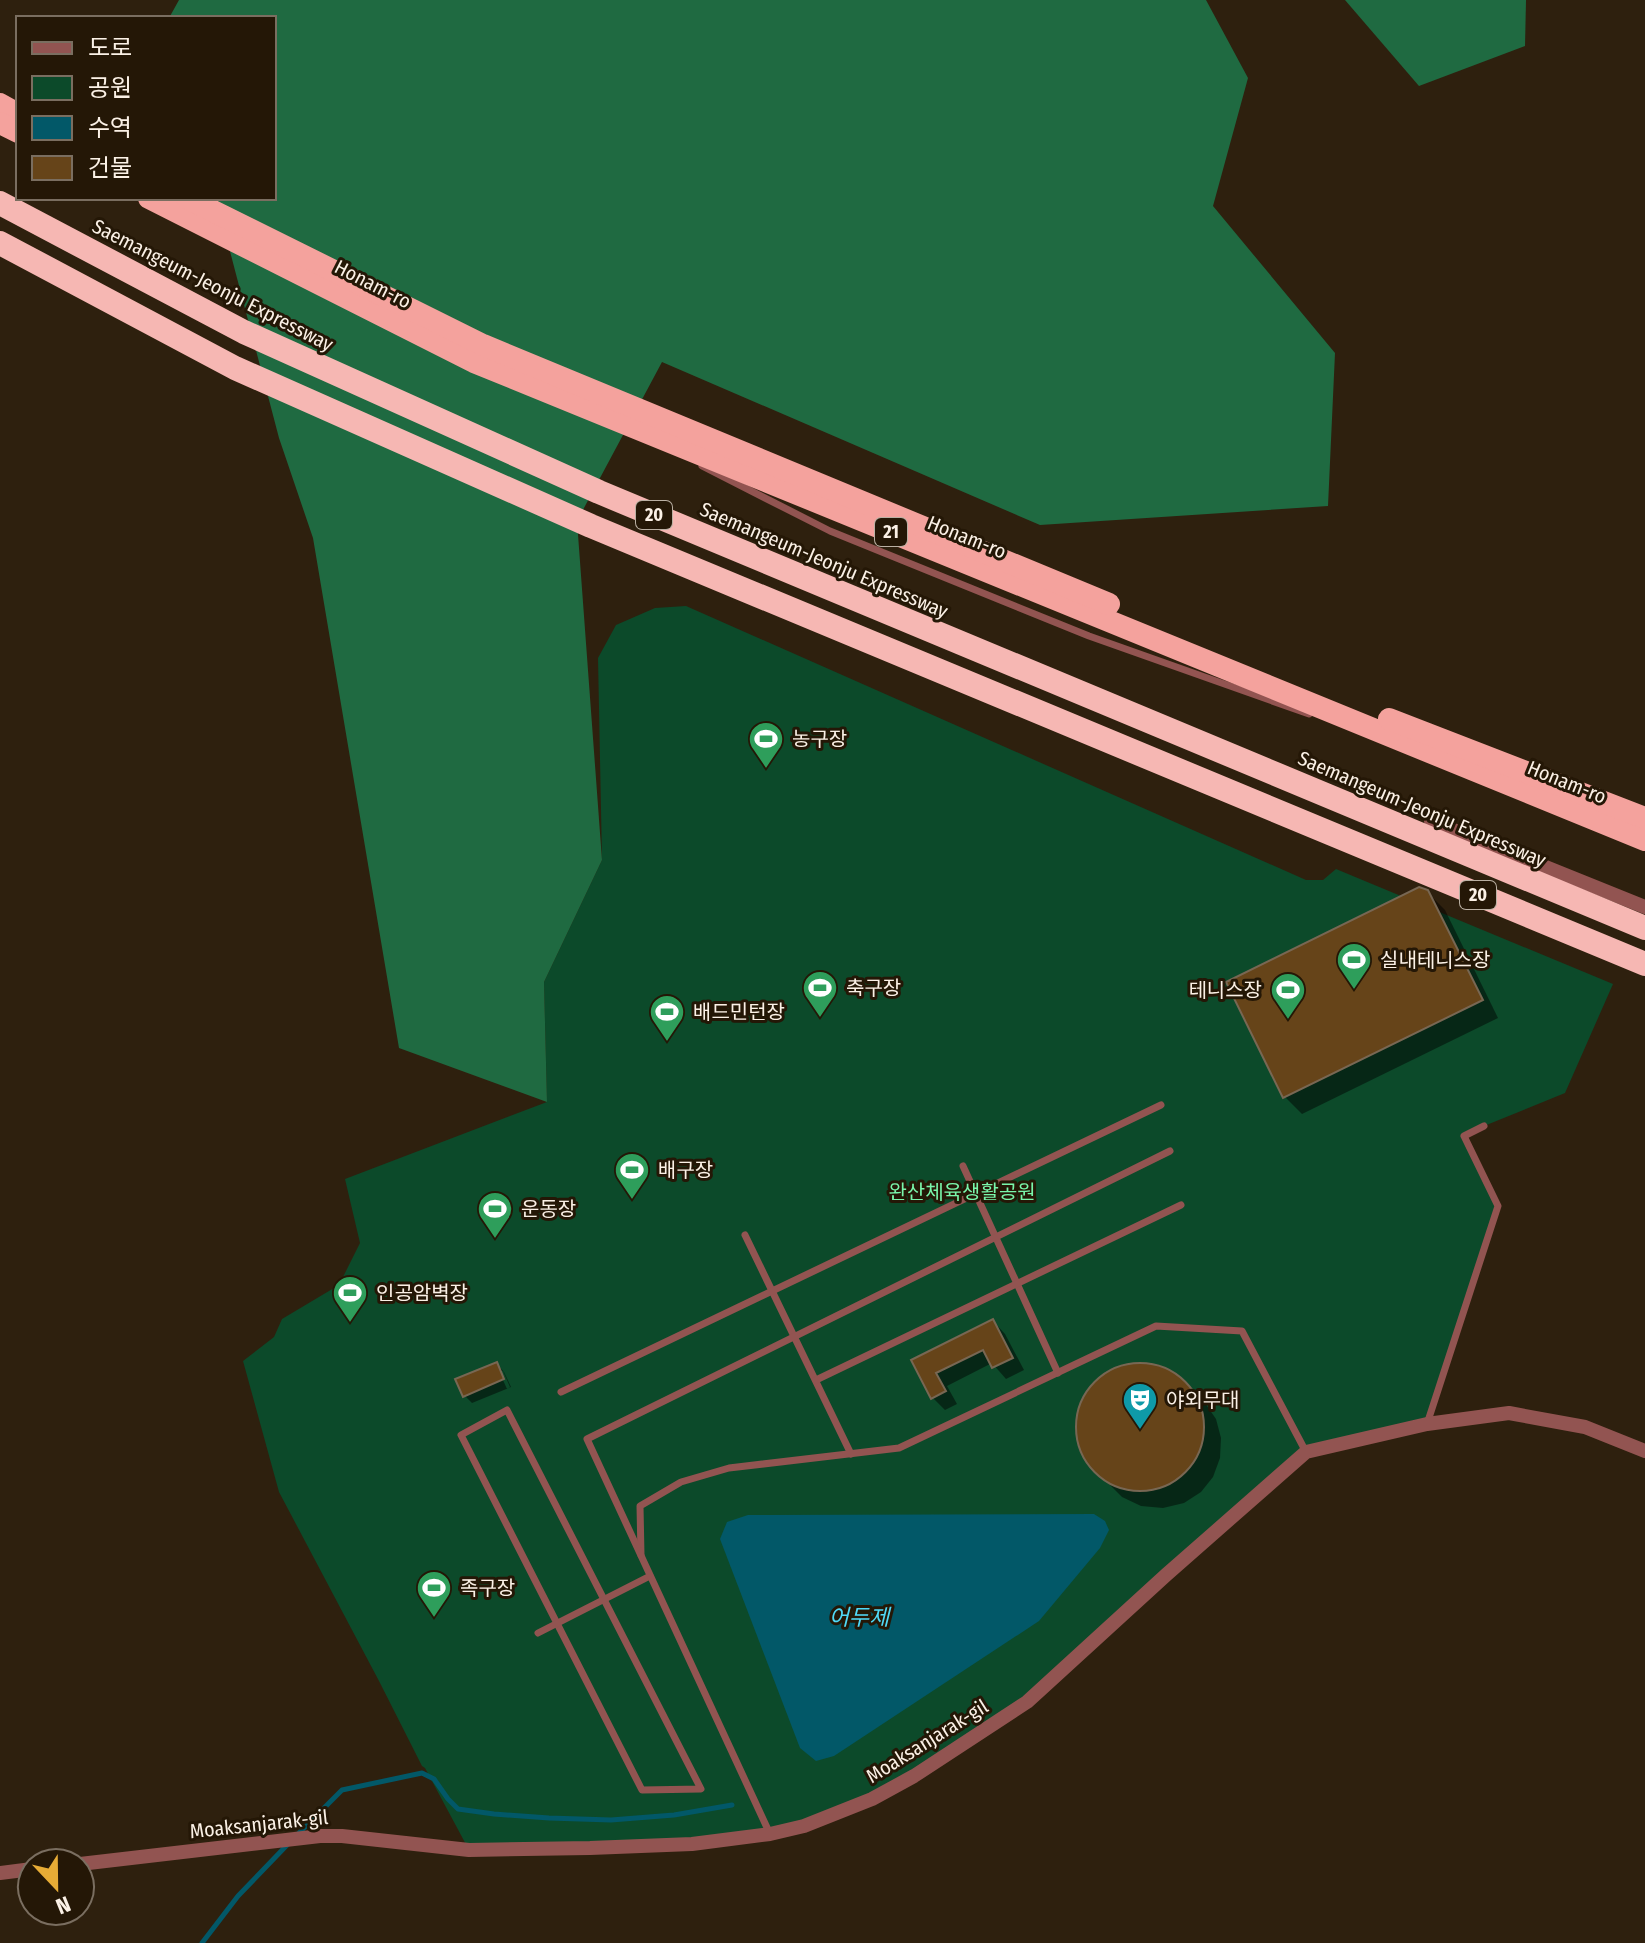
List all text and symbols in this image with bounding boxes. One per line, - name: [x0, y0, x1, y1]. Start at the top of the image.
- legend: [16, 16, 276, 200]
- text: 도로: [88, 34, 132, 62]
- text: 공원: [88, 74, 132, 102]
- text: 수역: [88, 114, 132, 142]
- text: 건물: [88, 154, 132, 182]
- street label: Saemangeum-Jeonju Expressway: [89, 214, 337, 356]
- street label: Honam-ro: [331, 255, 415, 313]
- street label: Saemangeum-Jeonju Expressway: [696, 497, 952, 623]
- road number: 20: [636, 501, 672, 529]
- street label: Honam-ro: [924, 510, 1010, 564]
- road number: 21: [875, 518, 907, 546]
- sports icon: 농구장: [747, 720, 785, 770]
- place label: 농구장: [792, 727, 847, 751]
- street label: Saemangeum-Jeonju Expressway: [1294, 746, 1550, 872]
- street label: Honam-ro: [1524, 755, 1610, 809]
- road number: 20: [1460, 881, 1496, 909]
- sports icon: 실내테니스장: [1335, 941, 1373, 991]
- place label: 실내테니스장: [1380, 948, 1490, 972]
- sports icon: 축구장: [801, 969, 839, 1019]
- sports icon: 테니스장: [1269, 971, 1307, 1021]
- place label: 축구장: [846, 976, 901, 1000]
- place label: 테니스장: [1188, 978, 1262, 1002]
- sports icon: 배드민턴장: [648, 993, 686, 1043]
- place label: 배드민턴장: [693, 1000, 785, 1024]
- sports icon: 배구장: [613, 1151, 651, 1201]
- place label: 배구장: [658, 1158, 713, 1182]
- park label: 완산체육생활공원: [888, 1180, 1036, 1204]
- sports icon: 운동장: [476, 1190, 514, 1240]
- place label: 운동장: [521, 1197, 576, 1221]
- sports icon: 인공암벽장: [331, 1274, 369, 1324]
- place label: 인공암벽장: [376, 1281, 468, 1305]
- theatre icon: 야외무대: [1121, 1381, 1159, 1431]
- place label: 야외무대: [1166, 1388, 1240, 1412]
- sports icon: 족구장: [415, 1569, 453, 1619]
- place label: 족구장: [460, 1576, 515, 1600]
- water label: 어두제: [829, 1604, 892, 1631]
- street label: Moaksanjarak-gil: [862, 1694, 992, 1788]
- street label: Moaksanjarak-gil: [189, 1805, 329, 1843]
- north arrow: [16, 1847, 96, 1927]
- text: N: [52, 1890, 74, 1920]

